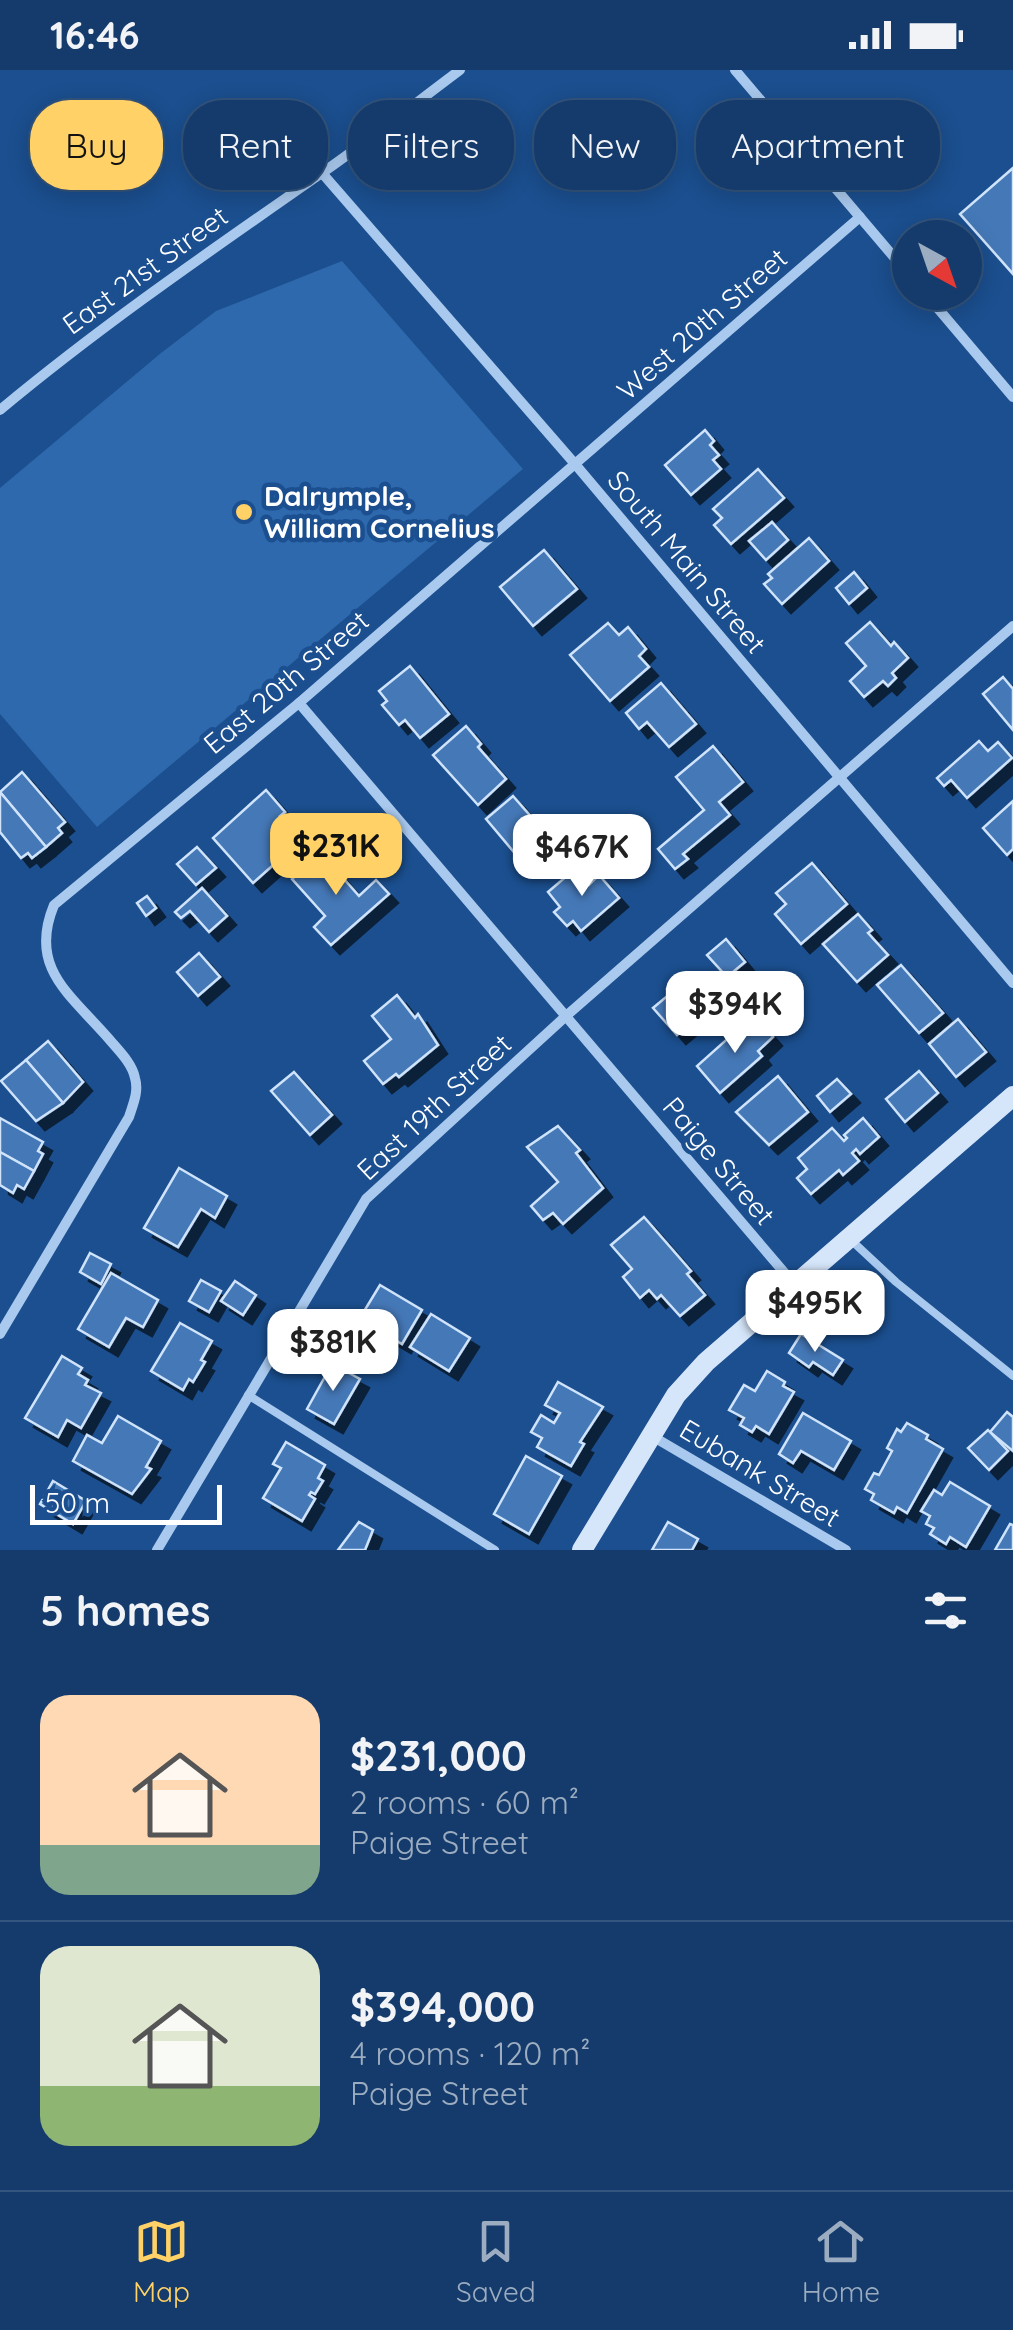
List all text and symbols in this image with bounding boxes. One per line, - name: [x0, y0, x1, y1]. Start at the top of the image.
- text: 16:46: [50, 11, 140, 59]
- chip: Buy: [30, 100, 163, 190]
- chip: Rent: [183, 100, 328, 190]
- chip: Filters: [348, 100, 514, 190]
- chip: New: [534, 100, 676, 190]
- chip: Apartment: [696, 100, 940, 190]
- street label: East 21st Street: [55, 198, 234, 341]
- north arrow: [892, 220, 982, 310]
- map controls: [892, 220, 982, 310]
- street label: West 20th Street: [609, 240, 794, 407]
- street label: South Main Street: [601, 463, 774, 660]
- place label: Dalrymple, William Cornelius: [264, 478, 494, 545]
- marker: Dalrymple, William Cornelius: [233, 501, 255, 523]
- street label: East 20th Street: [196, 602, 375, 761]
- pin: $231K: [266, 813, 406, 898]
- pin: $467K: [512, 814, 652, 899]
- text: $231K: [292, 825, 380, 865]
- text: $467K: [535, 826, 629, 866]
- pin: $394K: [665, 971, 805, 1056]
- text: $394K: [688, 983, 782, 1023]
- street label: East 19th Street: [349, 1026, 518, 1187]
- street label: Paige Street: [656, 1090, 783, 1232]
- pin: $495K: [745, 1270, 885, 1355]
- text: $495K: [768, 1282, 862, 1322]
- pin: $381K: [263, 1309, 403, 1394]
- text: $381K: [289, 1321, 377, 1361]
- street label: Eubank Street: [674, 1411, 847, 1534]
- scale bar: [30, 1480, 222, 1524]
- text: 50 m: [45, 1485, 110, 1520]
- icon: filters: [918, 1583, 973, 1638]
- text: 5 homes: [40, 1584, 211, 1637]
- text: $231,000: [350, 1729, 527, 1782]
- icon: home: [120, 1735, 240, 1855]
- text: 2 rooms · 60 m²: [350, 1782, 579, 1822]
- text: Paige Street: [350, 1822, 529, 1862]
- text: $394,000: [350, 1980, 535, 2033]
- icon: home: [120, 1986, 240, 2106]
- text: 4 rooms · 120 m²: [350, 2033, 590, 2073]
- text: Paige Street: [350, 2073, 529, 2113]
- tab: Map: [133, 2214, 190, 2309]
- tab: Saved: [456, 2214, 536, 2309]
- tab: Home: [802, 2214, 880, 2309]

